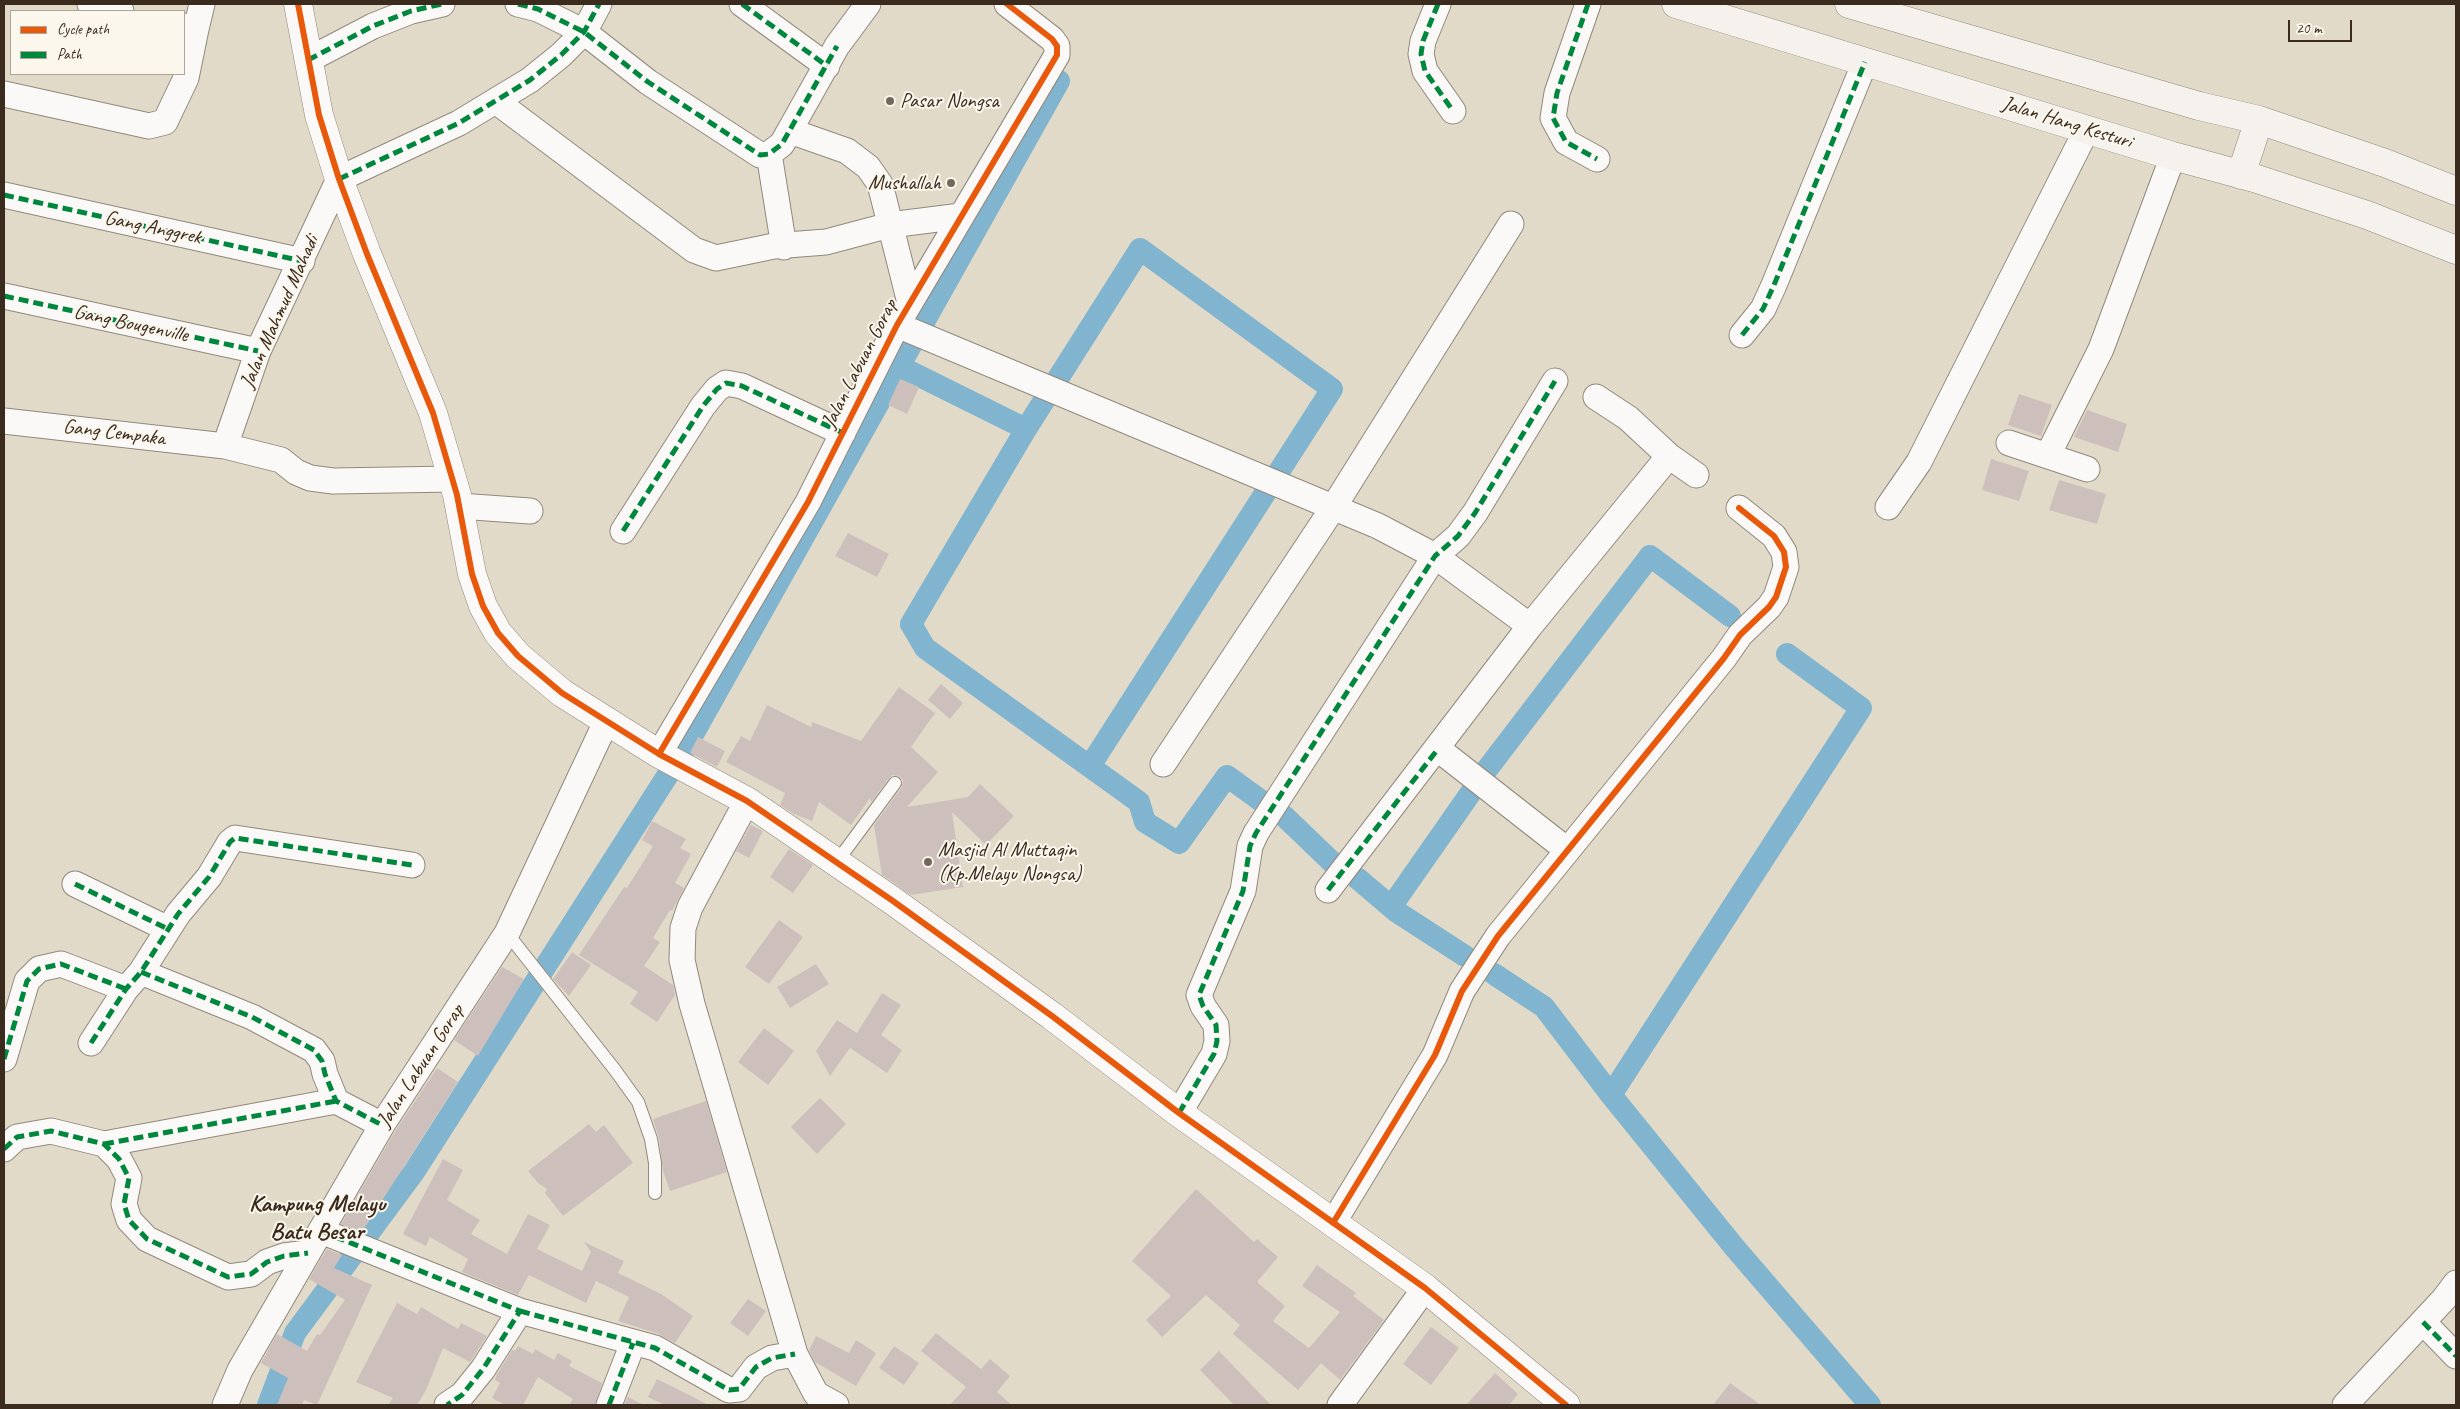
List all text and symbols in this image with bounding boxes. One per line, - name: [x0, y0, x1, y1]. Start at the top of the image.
- legend: [10, 10, 185, 75]
- scale bar: [2290, 10, 2354, 42]
- text: 20 m: [2296, 19, 2322, 38]
- text: Cycle path: [57, 20, 109, 39]
- text: Path: [57, 45, 82, 64]
- place label: Pasar Nongsa: [900, 88, 999, 114]
- street label: Jalan Hang Kesturi: [1999, 91, 2135, 155]
- marker: Pasar Nongsa: [884, 95, 896, 107]
- place label: Mushallah: [868, 170, 941, 196]
- marker: Mushallah: [945, 177, 957, 189]
- street label: Gang Anggrek: [102, 205, 204, 251]
- street label: Jalan Mahmud Mahadi: [235, 232, 325, 392]
- street label: Jalan Labuan Gorap: [817, 295, 903, 433]
- street label: Gang Bougenville: [72, 300, 190, 348]
- street label: Gang Cempaka: [62, 414, 166, 452]
- place label: Masjid Al Muttaqin (Kp.Melayu Nongsa): [938, 837, 1081, 887]
- marker: Masjid Al Muttaqin (Kp.Melayu Nongsa): [922, 856, 934, 868]
- street label: Jalan Labuan Gorap: [372, 1000, 470, 1132]
- district label: Kampung Melayu Batu Besar: [249, 1191, 385, 1247]

